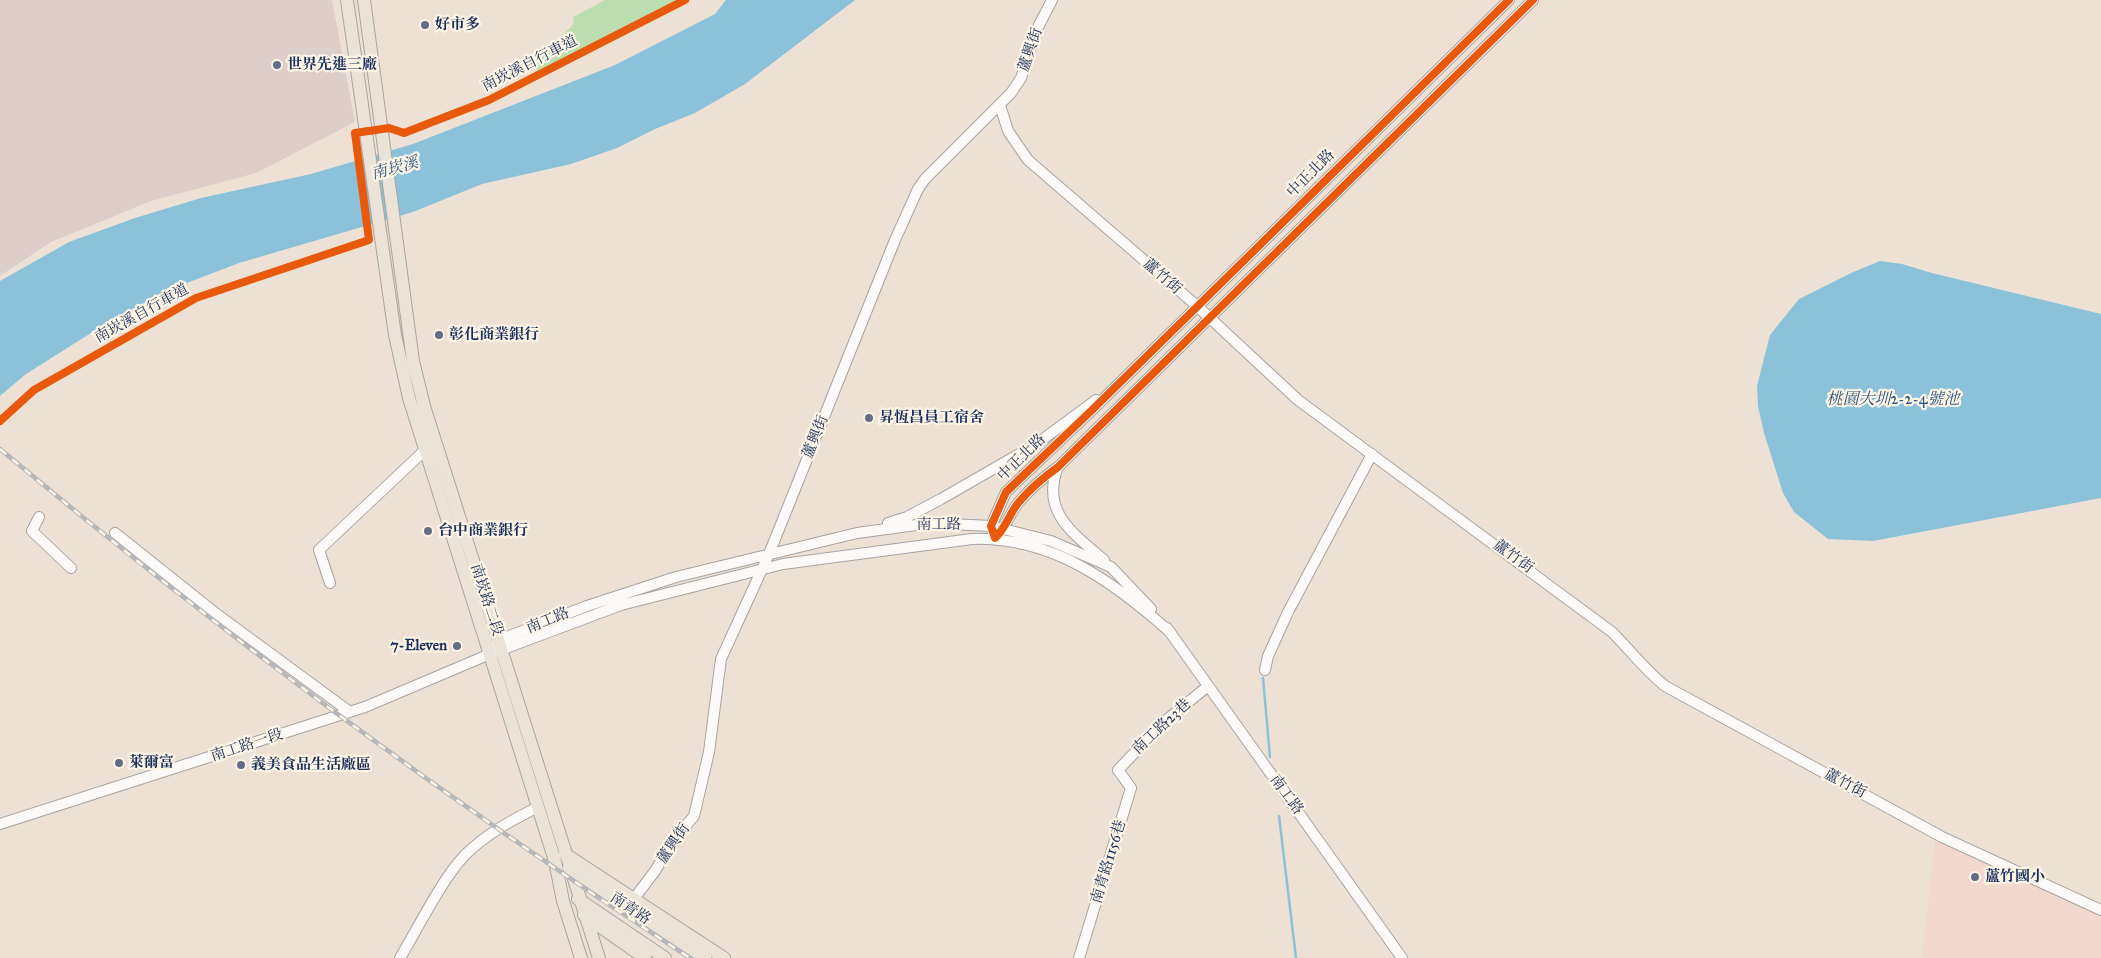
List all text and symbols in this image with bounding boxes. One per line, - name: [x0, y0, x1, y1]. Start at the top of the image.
- place label: 好市多: [435, 16, 480, 34]
- marker: 好市多: [419, 19, 431, 31]
- street label: 蘆興街: [1015, 26, 1047, 74]
- street label: 南崁溪自行車道: [479, 32, 581, 96]
- place label: 世界先進三廠: [287, 56, 377, 74]
- marker: 世界先進三廠: [271, 59, 283, 71]
- street label: 中正北路: [1283, 146, 1339, 202]
- water label: 南崁溪: [369, 154, 421, 184]
- street label: 蘆竹街: [1139, 255, 1185, 299]
- street label: 南崁溪自行車道: [92, 281, 192, 347]
- place label: 彰化商業銀行: [449, 326, 539, 344]
- marker: 彰化商業銀行: [433, 329, 445, 341]
- water label: 桃園大圳2-2-4號池: [1826, 390, 1960, 410]
- place label: 昇恆昌員工宿舍: [879, 409, 984, 427]
- marker: 昇恆昌員工宿舍: [863, 412, 875, 424]
- street label: 蘆興街: [799, 413, 833, 461]
- street label: 中正北路: [994, 431, 1050, 485]
- street label: 南工路: [917, 516, 961, 534]
- place label: 台中商業銀行: [438, 522, 528, 540]
- marker: 台中商業銀行: [422, 525, 434, 537]
- street label: 蘆竹街: [1490, 536, 1536, 578]
- street label: 南崁路二段: [466, 562, 506, 638]
- street label: 南工路: [524, 604, 572, 638]
- place label: 7-Eleven: [391, 637, 447, 655]
- marker: 7-Eleven: [451, 640, 463, 652]
- street label: 南工路23巷: [1129, 695, 1195, 759]
- street label: 南工路一段: [209, 726, 285, 766]
- place label: 萊爾富: [129, 754, 174, 772]
- place label: 義美食品生活廠區: [251, 756, 371, 774]
- marker: 萊爾富: [113, 757, 125, 769]
- marker: 義美食品生活廠區: [235, 759, 247, 771]
- street label: 蘆竹街: [1821, 765, 1869, 803]
- street label: 南工路: [1265, 772, 1307, 818]
- street label: 南青路1156巷: [1088, 818, 1130, 906]
- street label: 蘆興街: [654, 820, 694, 868]
- place label: 蘆竹國小: [1985, 868, 2045, 886]
- marker: 蘆竹國小: [1969, 871, 1981, 883]
- street label: 南青路: [606, 889, 654, 929]

